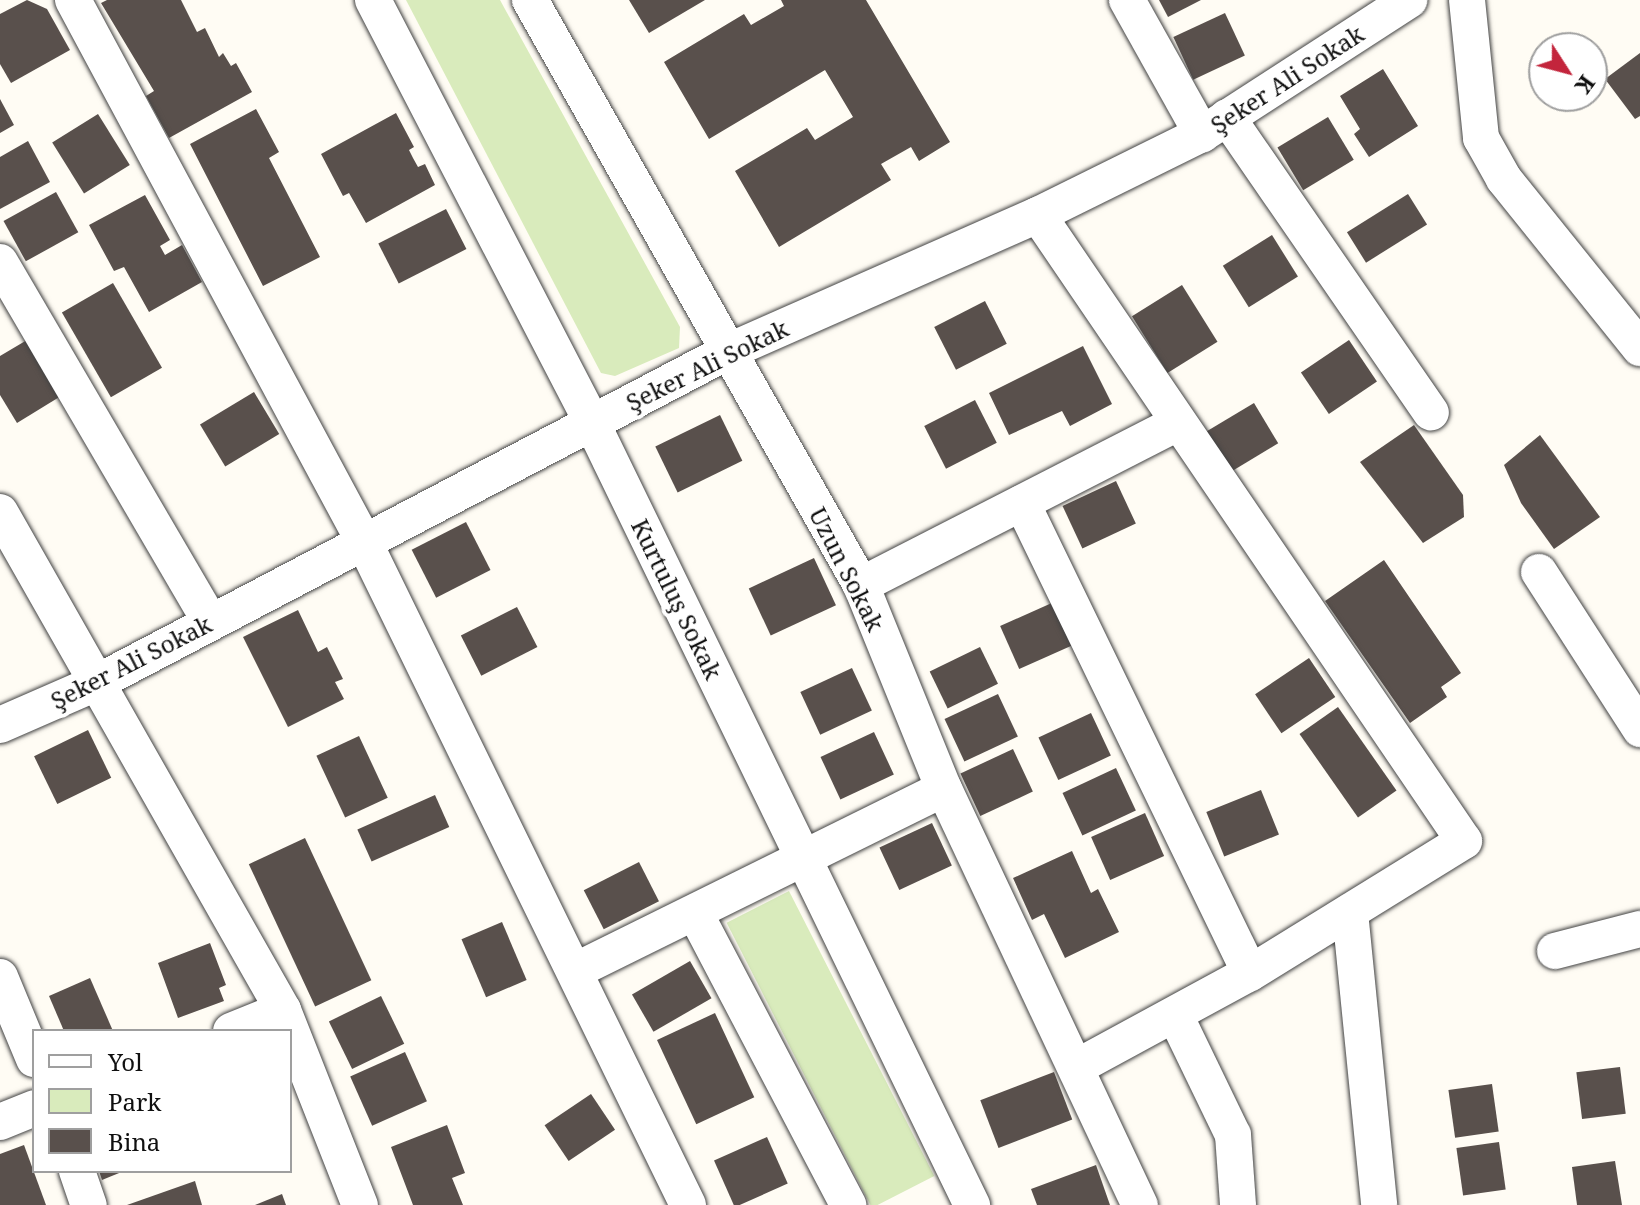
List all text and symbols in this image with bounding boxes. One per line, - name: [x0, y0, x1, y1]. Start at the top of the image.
- street label: Şeker Ali Sokak: [1205, 19, 1369, 139]
- north arrow: [1528, 32, 1608, 112]
- text: K: [1569, 70, 1603, 100]
- street label: Şeker Ali Sokak: [621, 313, 793, 417]
- street label: Uzun Sokak: [804, 502, 890, 636]
- street label: Kurtuluş Sokak: [626, 514, 728, 684]
- street label: Şeker Ali Sokak: [46, 609, 216, 715]
- legend: [32, 1029, 292, 1173]
- text: Yol: [108, 1045, 143, 1078]
- text: Park: [108, 1085, 161, 1118]
- text: Bina: [108, 1125, 160, 1158]

